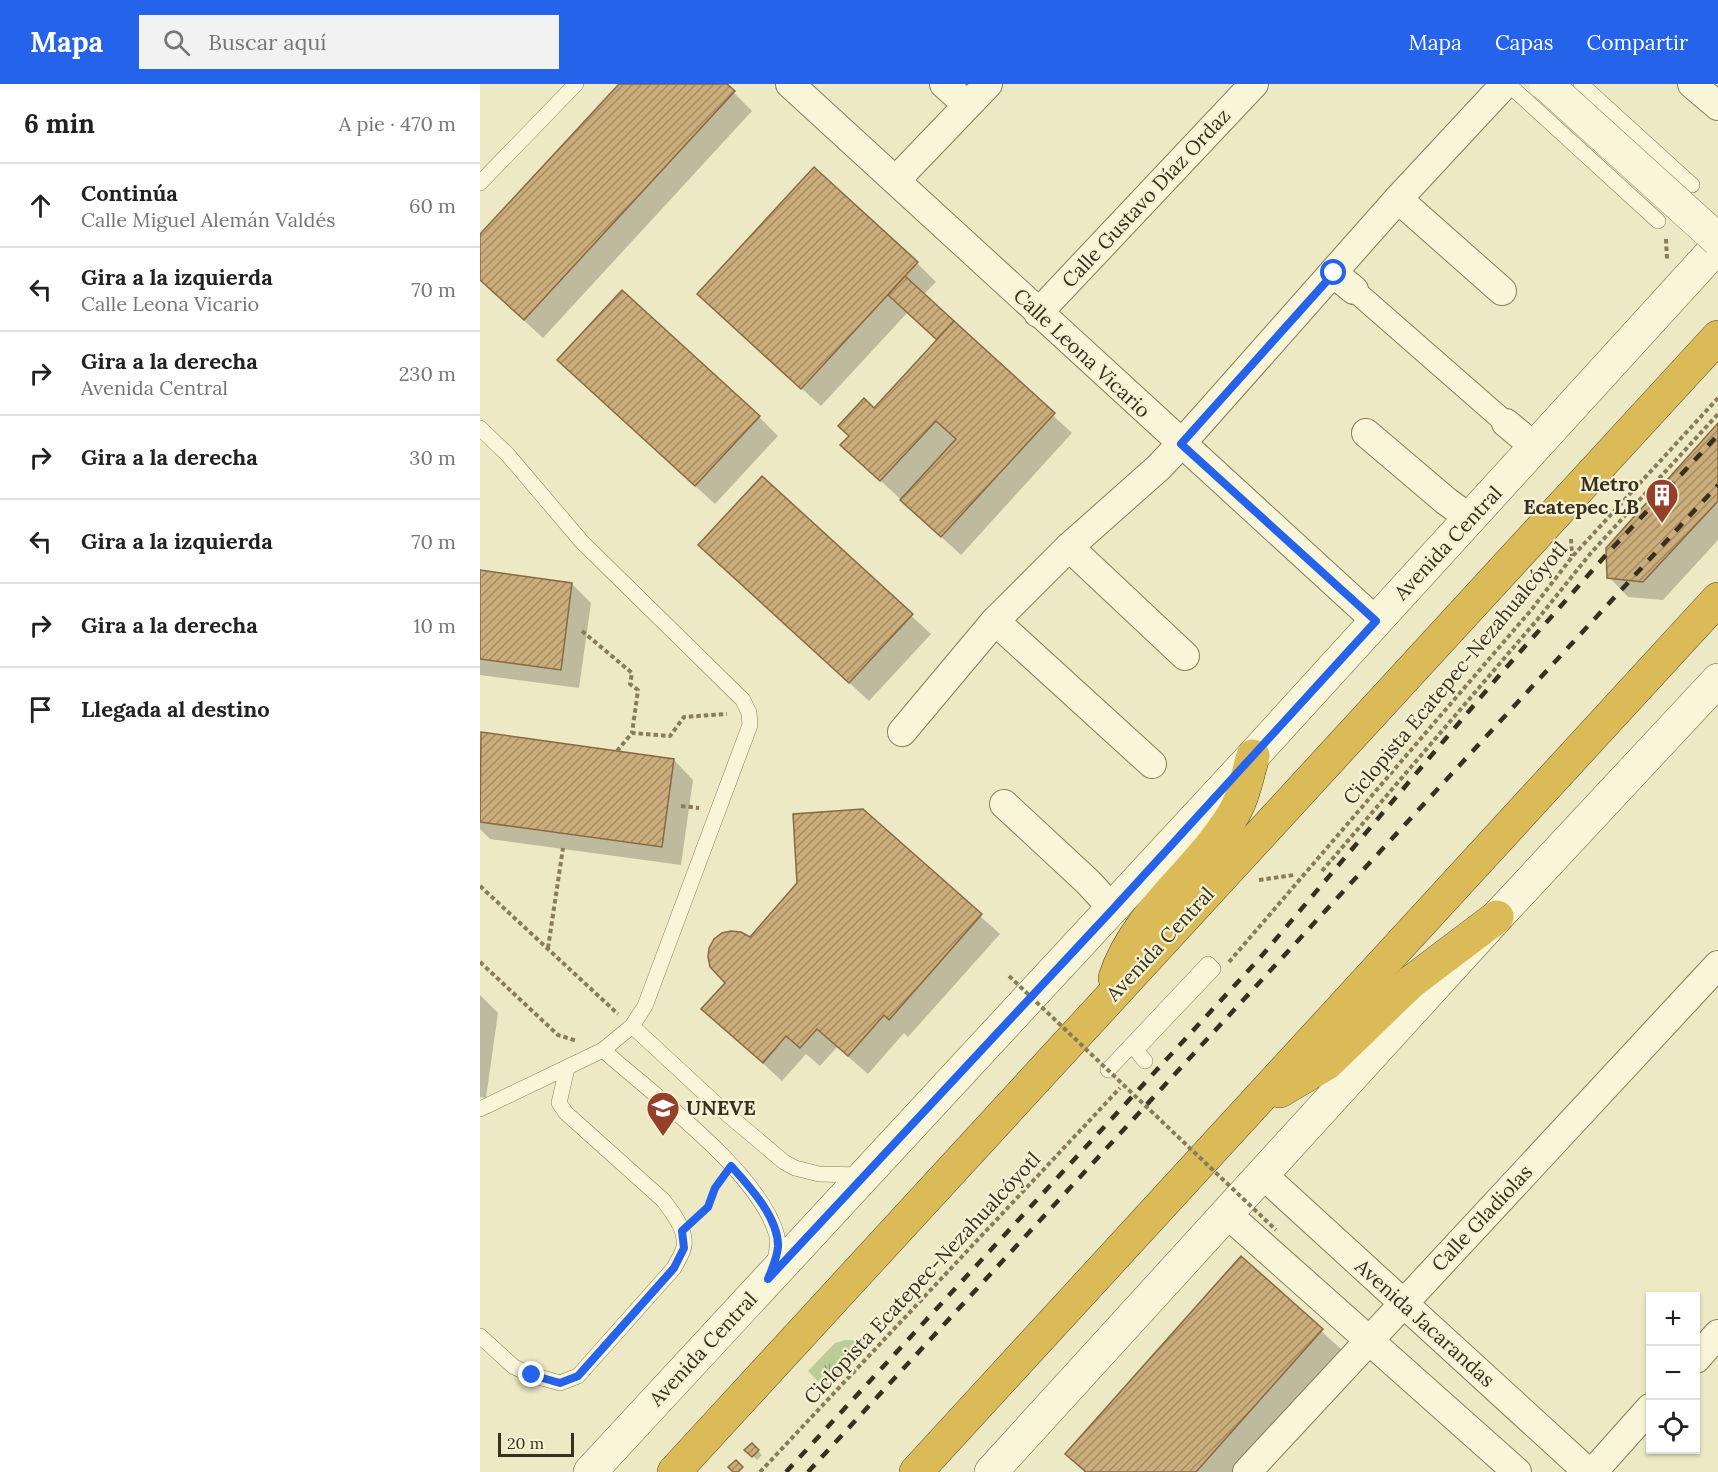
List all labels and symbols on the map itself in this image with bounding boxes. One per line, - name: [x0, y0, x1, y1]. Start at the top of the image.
- street label: Calle Gustavo Díaz Ordaz: [1056, 103, 1235, 292]
- route start: [1320, 259, 1346, 285]
- street label: Calle Leona Vicario: [1009, 283, 1156, 423]
- place label: Metro Ecatepec LB: [1523, 471, 1639, 519]
- building icon: Metro Ecatepec LB: [1644, 477, 1680, 524]
- street label: Avenida Central: [1388, 480, 1507, 606]
- street label: Ciclopista Ecatepec-Nezahualcóyotl: [1337, 536, 1572, 809]
- street label: Avenida Central: [1100, 881, 1219, 1007]
- school or university icon: UNEVE: [645, 1090, 681, 1137]
- place label: UNEVE: [686, 1095, 756, 1120]
- street label: Ciclopista Ecatepec-Nezahualcóyotl: [798, 1146, 1045, 1409]
- street label: Calle Gladiolas: [1426, 1159, 1537, 1276]
- street label: Avenida Jacarandas: [1350, 1253, 1500, 1392]
- street label: Avenida Central: [643, 1286, 762, 1412]
- route end: [518, 1361, 544, 1387]
- scale bar: [498, 1430, 574, 1458]

